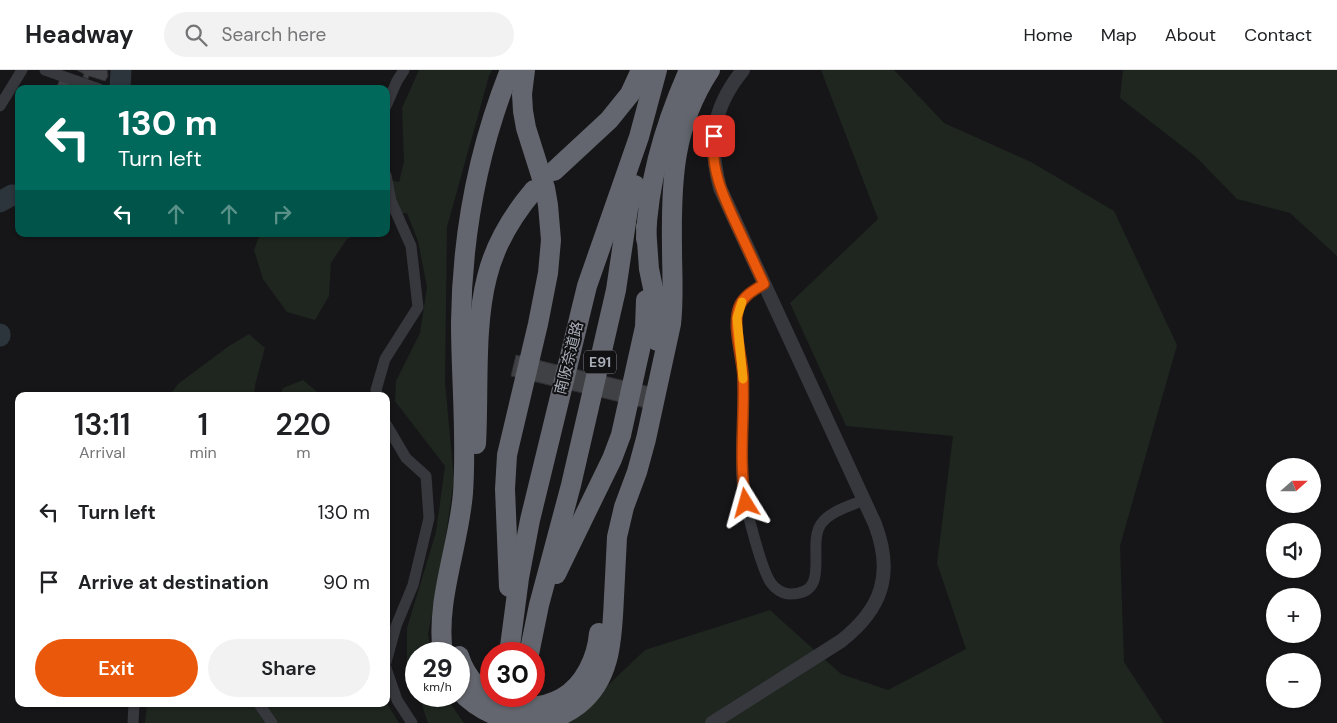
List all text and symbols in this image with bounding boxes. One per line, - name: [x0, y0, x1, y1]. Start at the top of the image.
- search box: [164, 12, 514, 57]
- text: Headway: [25, 19, 134, 50]
- icon: search: [182, 21, 210, 49]
- text: Search here: [222, 22, 326, 47]
- text: Home: [1023, 23, 1073, 47]
- text: Map: [1101, 23, 1137, 47]
- text: About: [1165, 23, 1216, 47]
- text: Contact: [1244, 23, 1312, 47]
- text: 130 m: [118, 100, 218, 146]
- icon: left: [35, 105, 100, 170]
- pin: [693, 115, 735, 157]
- icon: arrive: [700, 122, 728, 150]
- text: Turn left: [118, 144, 202, 173]
- icon: left: [109, 200, 137, 228]
- icon: ahead: [162, 200, 190, 228]
- icon: ahead: [215, 200, 243, 228]
- icon: right: [268, 200, 296, 228]
- street label: 南阪奈道路: [550, 319, 588, 397]
- road number: E91: [584, 350, 616, 374]
- text: 13:11: [74, 405, 130, 444]
- text: 1: [198, 405, 208, 444]
- text: 220: [276, 405, 331, 444]
- text: Arrival: [79, 442, 125, 463]
- text: min: [189, 442, 217, 463]
- text: m: [296, 442, 310, 463]
- north arrow: [1266, 458, 1321, 512]
- map controls: [1266, 458, 1321, 708]
- position arrow: [719, 476, 771, 528]
- icon: left: [35, 498, 63, 526]
- text: Turn left: [78, 500, 156, 525]
- text: 130 m: [318, 500, 370, 525]
- button: sound: [1266, 523, 1321, 578]
- icon: arrive: [35, 568, 63, 596]
- text: Arrive at destination: [78, 570, 269, 595]
- text: 90 m: [323, 570, 370, 595]
- button: +: [1266, 588, 1321, 643]
- button: Exit: [35, 639, 198, 697]
- button: Share: [208, 639, 370, 697]
- speed limit sign: 30: [480, 642, 545, 707]
- text: 29: [422, 652, 453, 685]
- button: −: [1266, 653, 1321, 708]
- text: km/h: [423, 679, 452, 695]

